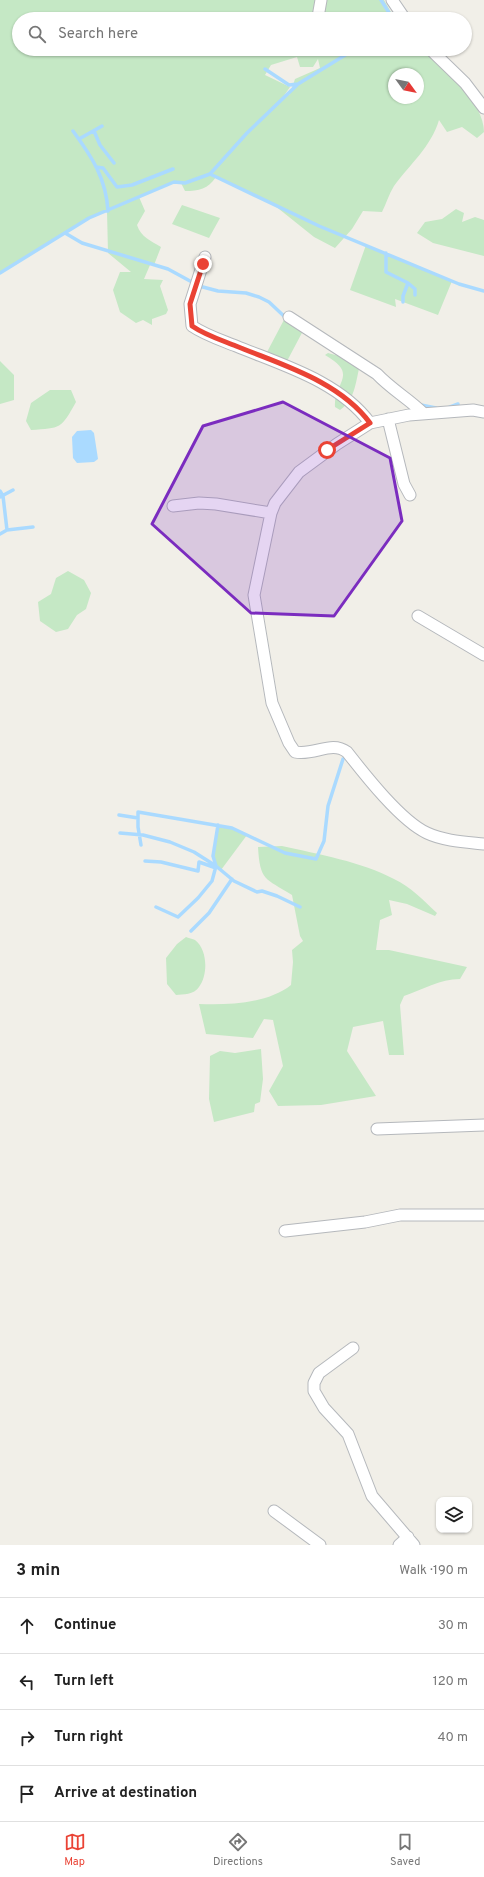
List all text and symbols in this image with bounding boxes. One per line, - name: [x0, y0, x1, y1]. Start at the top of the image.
- search box: [12, 12, 472, 56]
- icon: search: [26, 23, 48, 45]
- text: Search here: [58, 25, 138, 44]
- north arrow: [388, 68, 424, 104]
- route end: [194, 255, 212, 273]
- route start: [318, 441, 336, 459]
- map controls: [436, 1497, 472, 1533]
- button: layers: [436, 1497, 472, 1533]
- text: 3 min: [16, 1560, 60, 1582]
- text: Walk · 190 m: [399, 1563, 468, 1579]
- icon: ahead: [16, 1615, 38, 1637]
- text: Continue: [54, 1616, 116, 1635]
- text: 30 m: [438, 1618, 468, 1634]
- icon: left: [16, 1671, 38, 1693]
- text: Turn left: [54, 1672, 114, 1691]
- text: 120 m: [433, 1674, 468, 1690]
- icon: right: [16, 1727, 38, 1749]
- text: Turn right: [54, 1728, 123, 1747]
- text: 40 m: [438, 1730, 468, 1746]
- icon: arrive: [16, 1783, 38, 1805]
- text: Arrive at destination: [54, 1784, 197, 1803]
- tab: Map: [64, 1831, 86, 1869]
- tab: Directions: [213, 1831, 263, 1869]
- tab: Saved: [390, 1831, 420, 1869]

